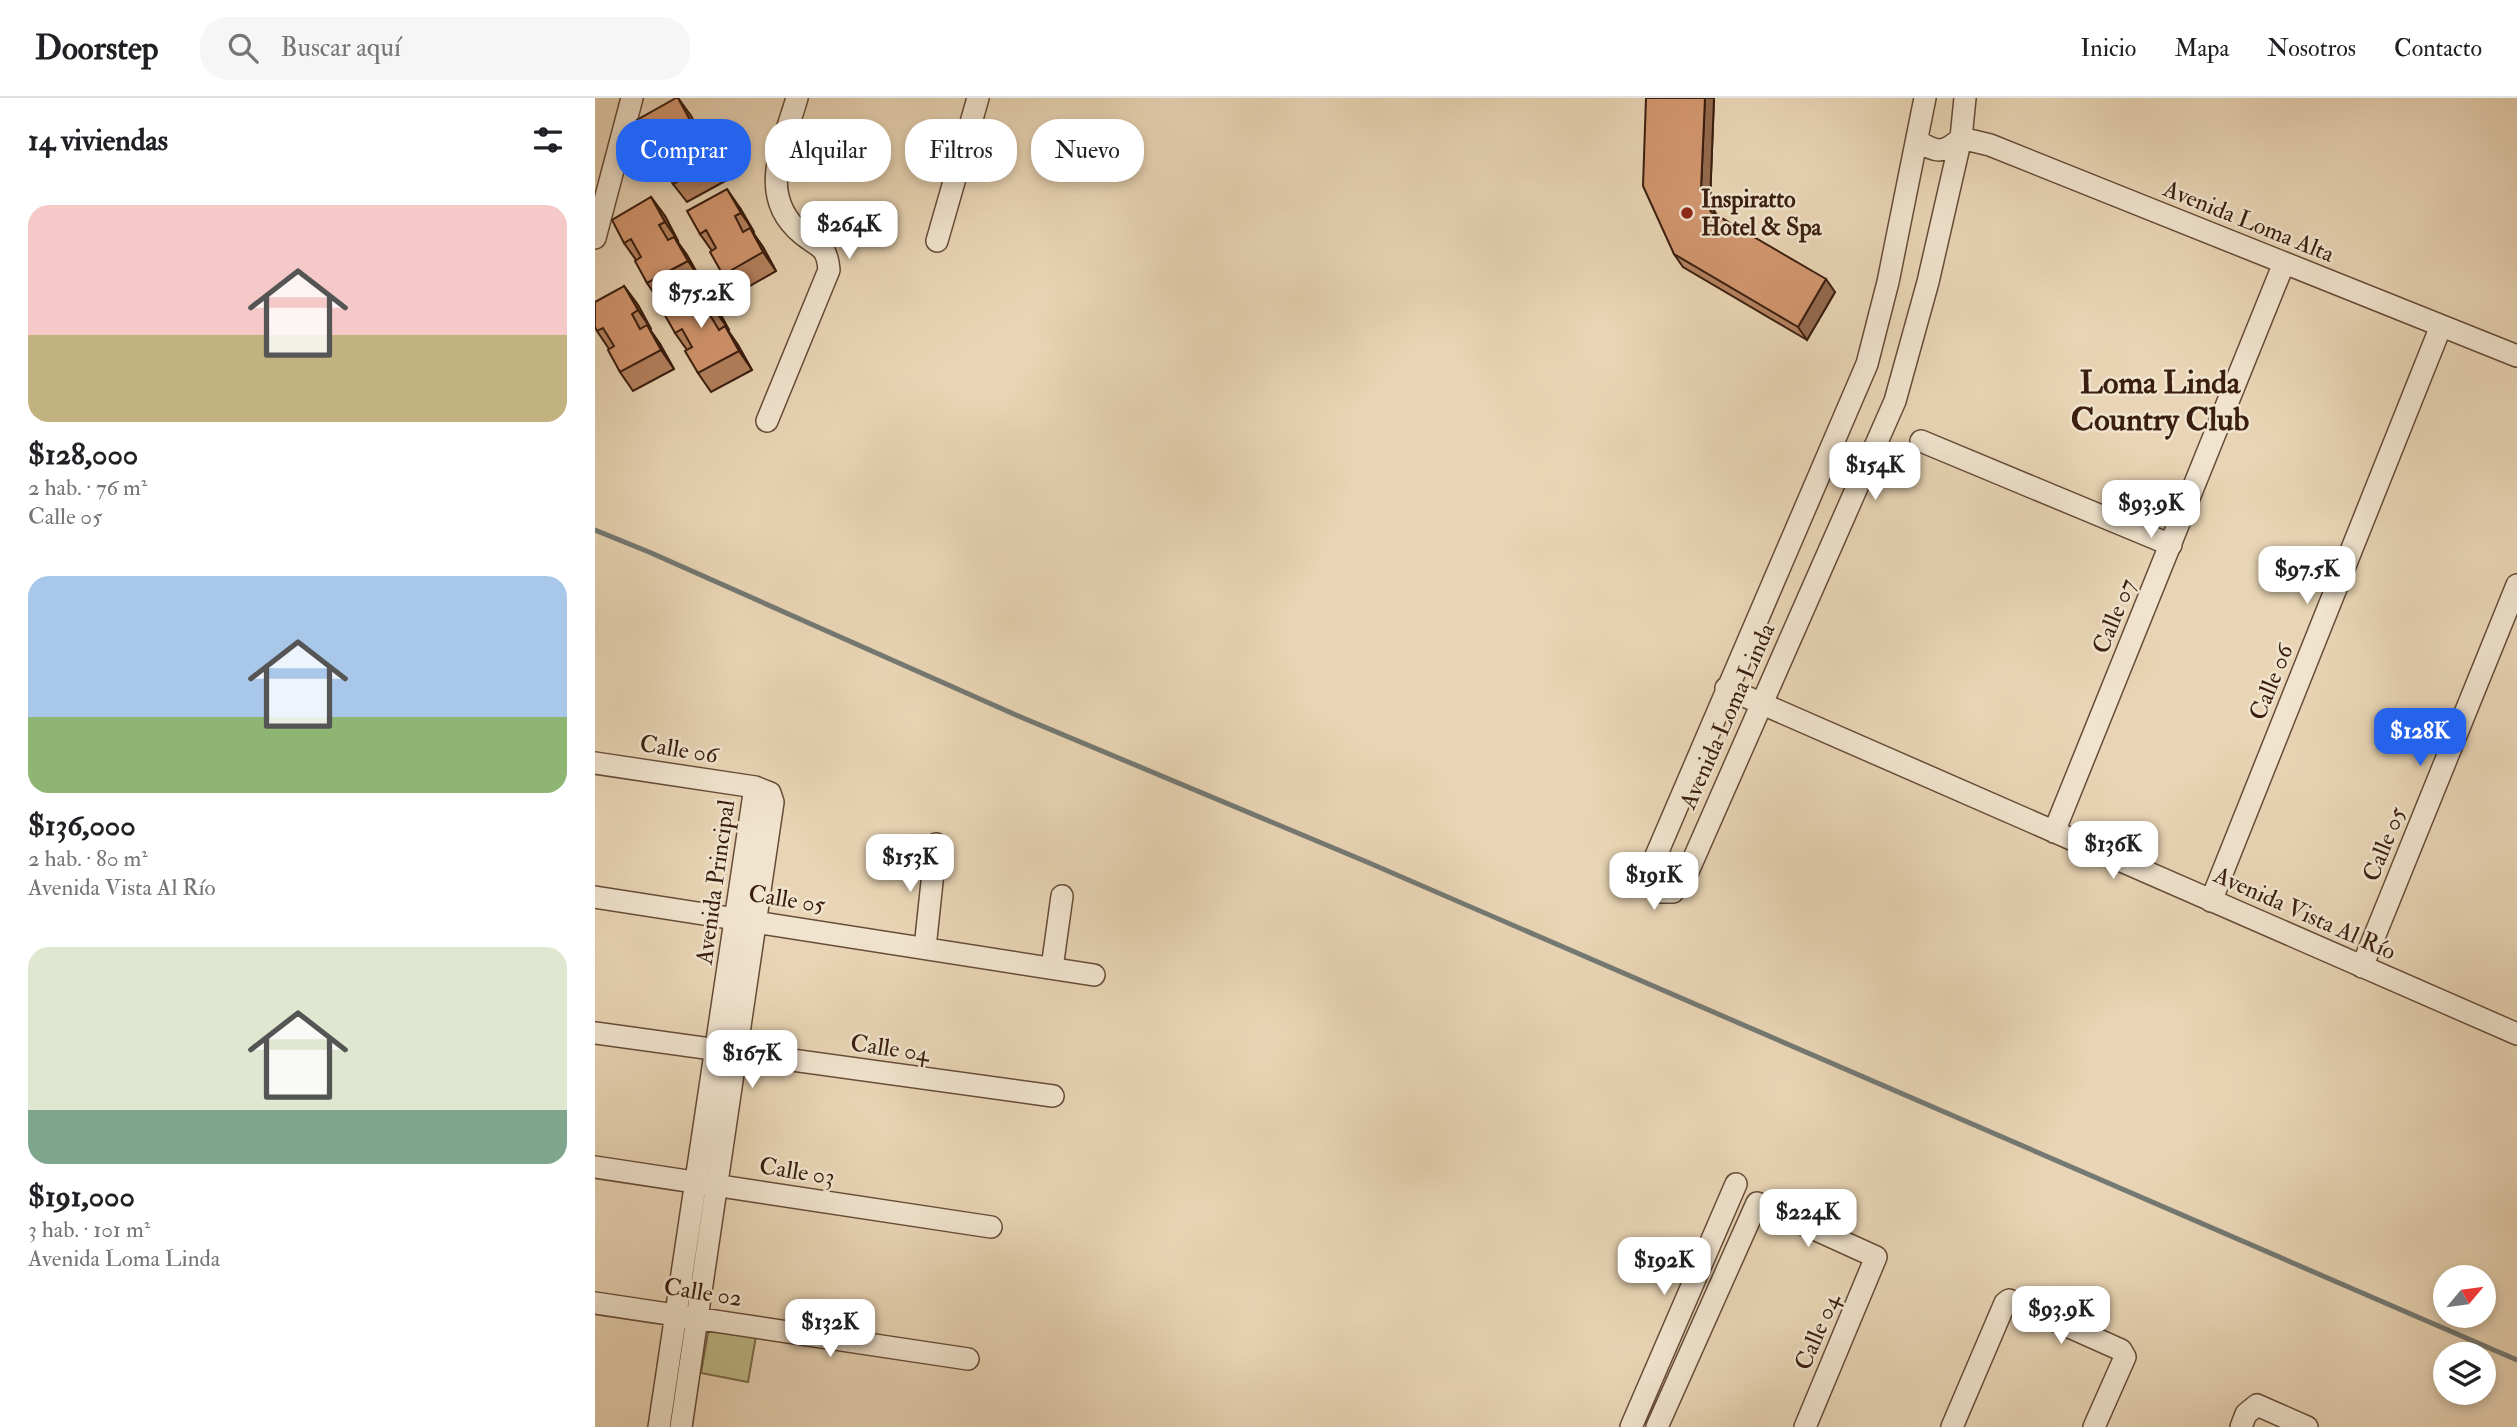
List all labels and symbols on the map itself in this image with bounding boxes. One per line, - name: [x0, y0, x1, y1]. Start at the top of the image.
- street label: Avenida Loma Alta: [2158, 173, 2340, 270]
- place label: Inspiratto Hotel & Spa: [1701, 184, 1823, 243]
- pin: $264K: [800, 202, 898, 261]
- marker: Inspiratto Hotel & Spa: [1679, 205, 1695, 221]
- pin: $75.2K: [644, 271, 758, 330]
- district label: Loma Linda Country Club: [2071, 363, 2250, 440]
- pin: $154K: [1826, 442, 1924, 502]
- pin: $93.9K: [2094, 480, 2208, 540]
- pin: $97.5K: [2250, 546, 2364, 606]
- street label: Calle 07: [2085, 574, 2143, 658]
- street label: Avenida Loma Linda: [1672, 617, 1783, 815]
- street label: Calle 06: [2242, 638, 2301, 725]
- pin: $128K: [2371, 708, 2469, 768]
- street label: Calle 06: [637, 728, 722, 771]
- street label: Avenida Principal: [688, 798, 742, 967]
- street label: Calle 05: [2356, 802, 2414, 886]
- pin: $136K: [2064, 822, 2162, 881]
- pin: $153K: [861, 834, 959, 894]
- pin: $191K: [1605, 852, 1703, 912]
- street label: Avenida Vista Al Río: [2208, 859, 2401, 967]
- street label: Calle 05: [746, 878, 828, 921]
- street label: Calle 04: [848, 1028, 933, 1070]
- pin: $167K: [703, 1030, 801, 1090]
- street label: Calle 03: [757, 1150, 837, 1193]
- pin: $224K: [1759, 1190, 1857, 1249]
- pin: $192K: [1615, 1238, 1713, 1297]
- north arrow: [2433, 1265, 2495, 1328]
- street label: Calle 02: [661, 1271, 744, 1314]
- pin: $93.9K: [2004, 1286, 2118, 1346]
- street label: Calle 04: [1788, 1288, 1848, 1375]
- pin: $132K: [781, 1300, 879, 1359]

